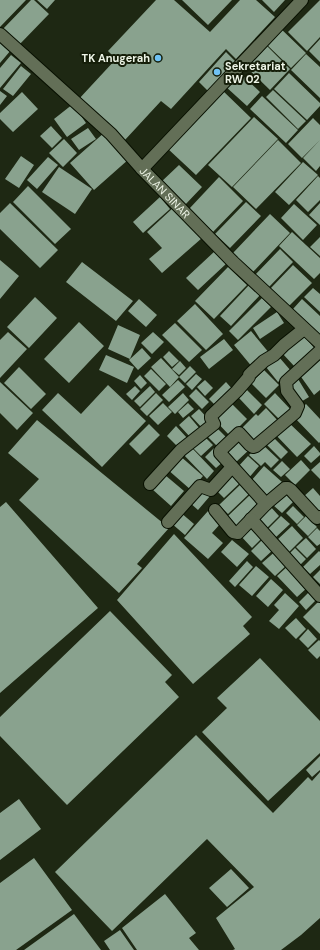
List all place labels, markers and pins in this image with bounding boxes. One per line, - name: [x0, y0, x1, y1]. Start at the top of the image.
- place label: TK Anugerah: [82, 51, 150, 65]
- marker: TK Anugerah: [153, 53, 163, 63]
- place label: Sekretariat RW 02: [225, 59, 286, 86]
- marker: Sekretariat RW 02: [212, 67, 222, 77]

